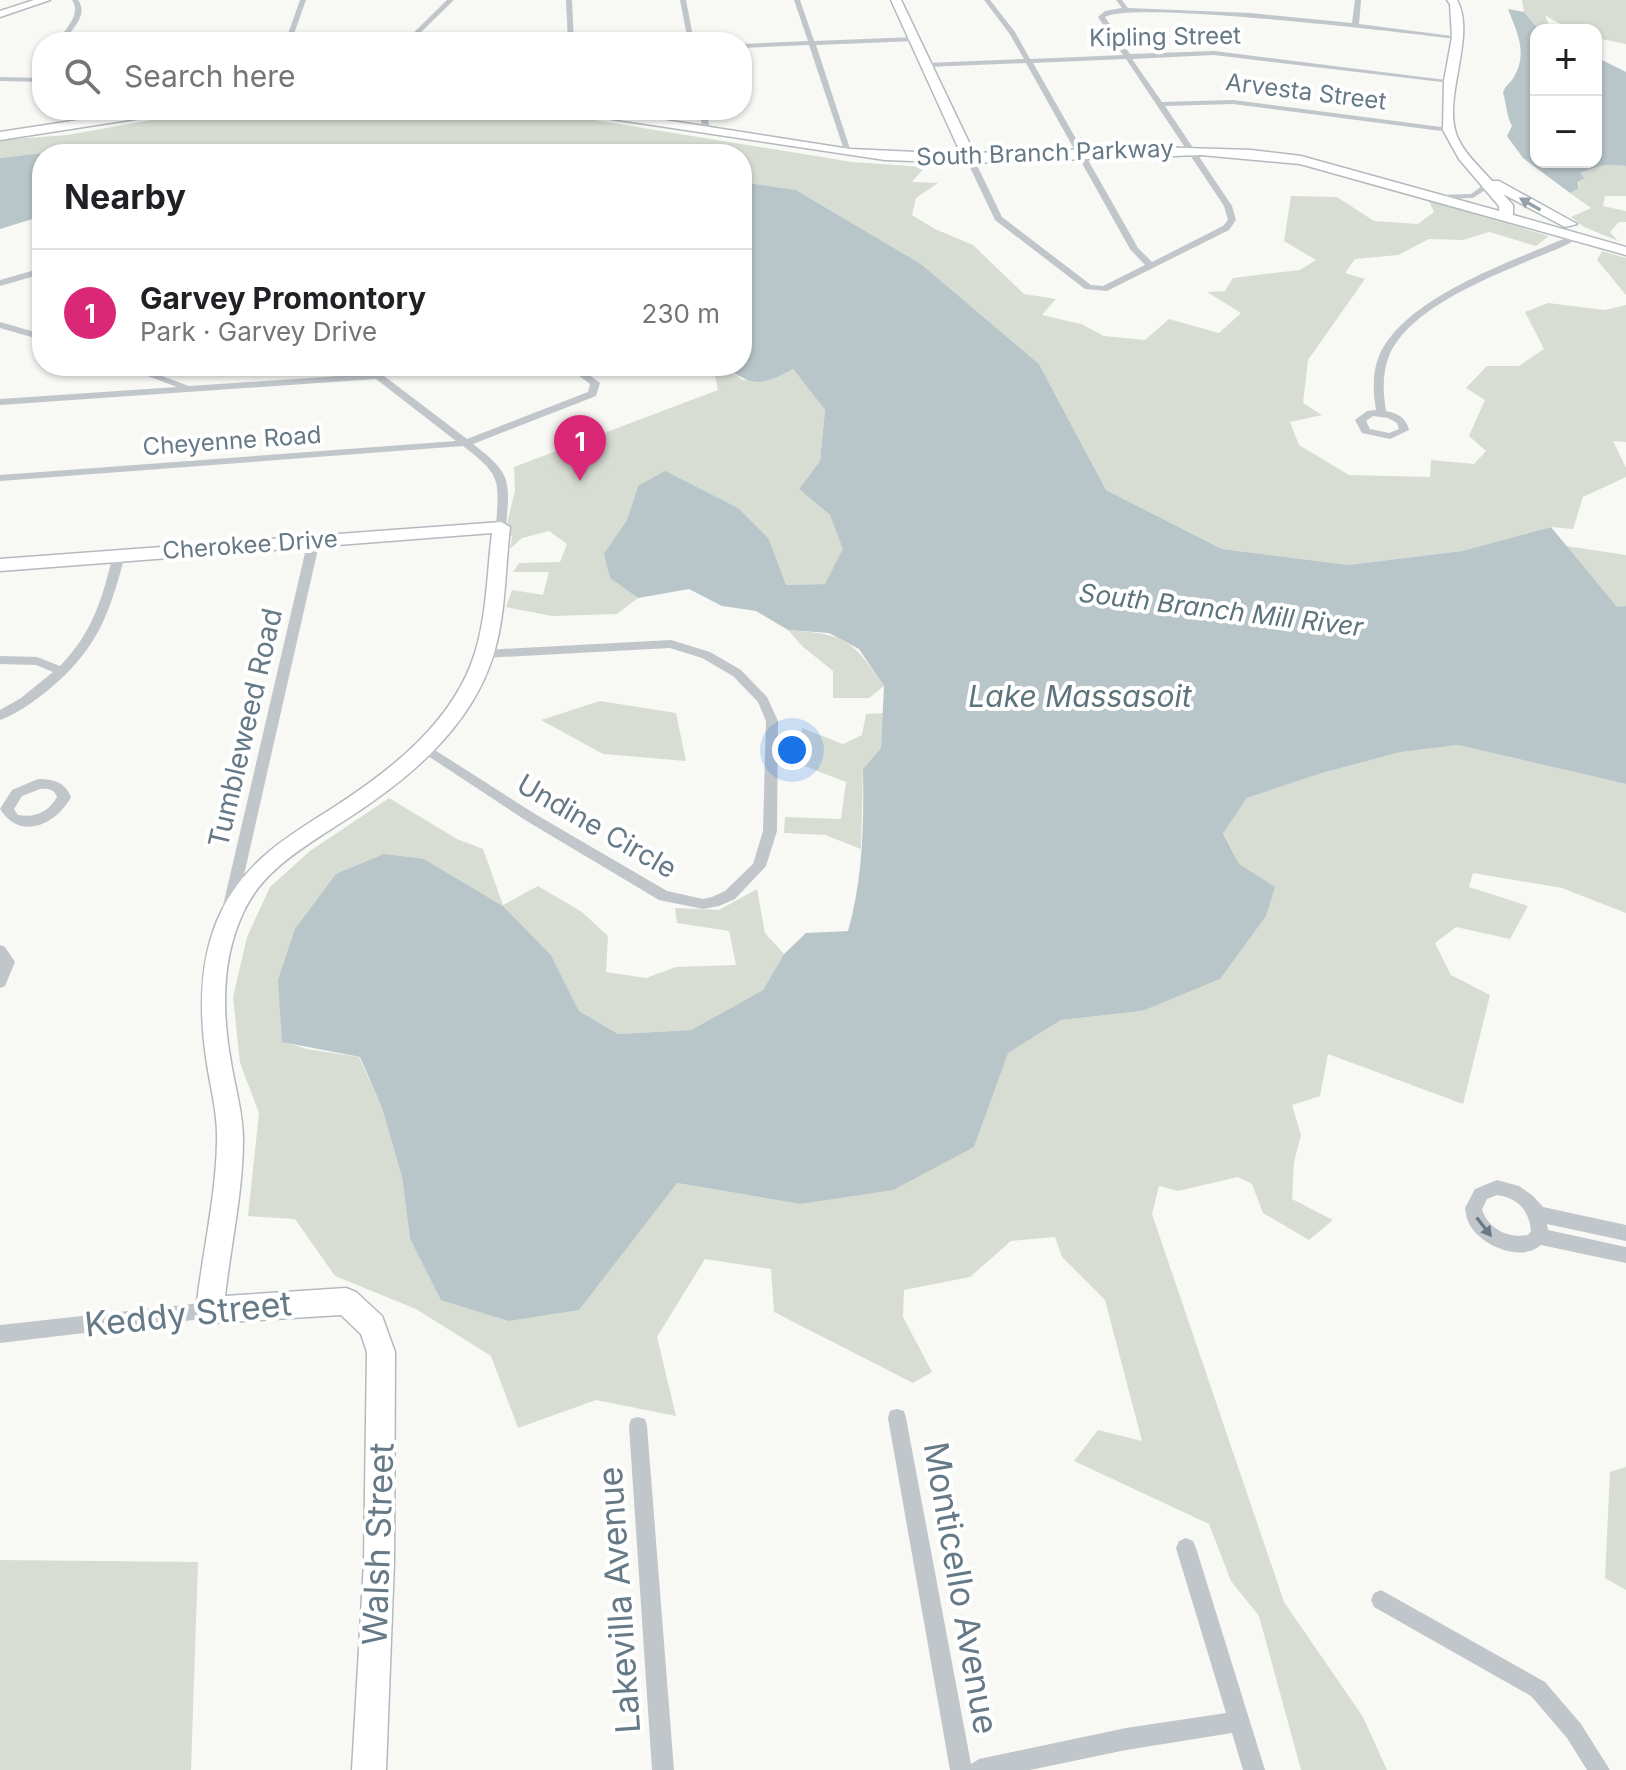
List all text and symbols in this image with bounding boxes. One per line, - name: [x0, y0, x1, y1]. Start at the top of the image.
- street label: Kipling Street: [1089, 21, 1241, 52]
- map controls: [1530, 24, 1602, 168]
- button: +: [1530, 24, 1602, 96]
- search box: [32, 32, 752, 120]
- icon: search: [60, 54, 104, 98]
- text: Search here: [124, 58, 296, 94]
- street label: Arvesta Street: [1224, 67, 1388, 116]
- button: −: [1530, 96, 1602, 168]
- street label: South Branch Parkway: [916, 134, 1174, 171]
- text: Nearby: [64, 176, 186, 217]
- one-way arrow: [1519, 197, 1541, 211]
- text: Garvey Promontory: [140, 280, 426, 316]
- text: 1: [84, 298, 96, 329]
- text: 230 m: [642, 298, 720, 329]
- text: Park · Garvey Drive: [140, 316, 377, 347]
- pin: 1: [554, 415, 606, 481]
- street label: Cheyenne Road: [142, 420, 322, 461]
- street label: Cherokee Drive: [161, 524, 339, 565]
- water label: South Branch Mill River: [1077, 577, 1366, 642]
- street label: Tumbleweed Road: [201, 605, 289, 851]
- water label: Lake Massasoit: [968, 678, 1193, 714]
- your location: [772, 730, 812, 770]
- street label: Undine Circle: [511, 767, 683, 885]
- one-way arrow: [1476, 1216, 1493, 1237]
- street label: Keddy Street: [82, 1282, 293, 1345]
- street label: Monticello Avenue: [916, 1439, 1007, 1737]
- street label: Walsh Street: [353, 1442, 402, 1646]
- street label: Lakevilla Avenue: [589, 1465, 648, 1735]

